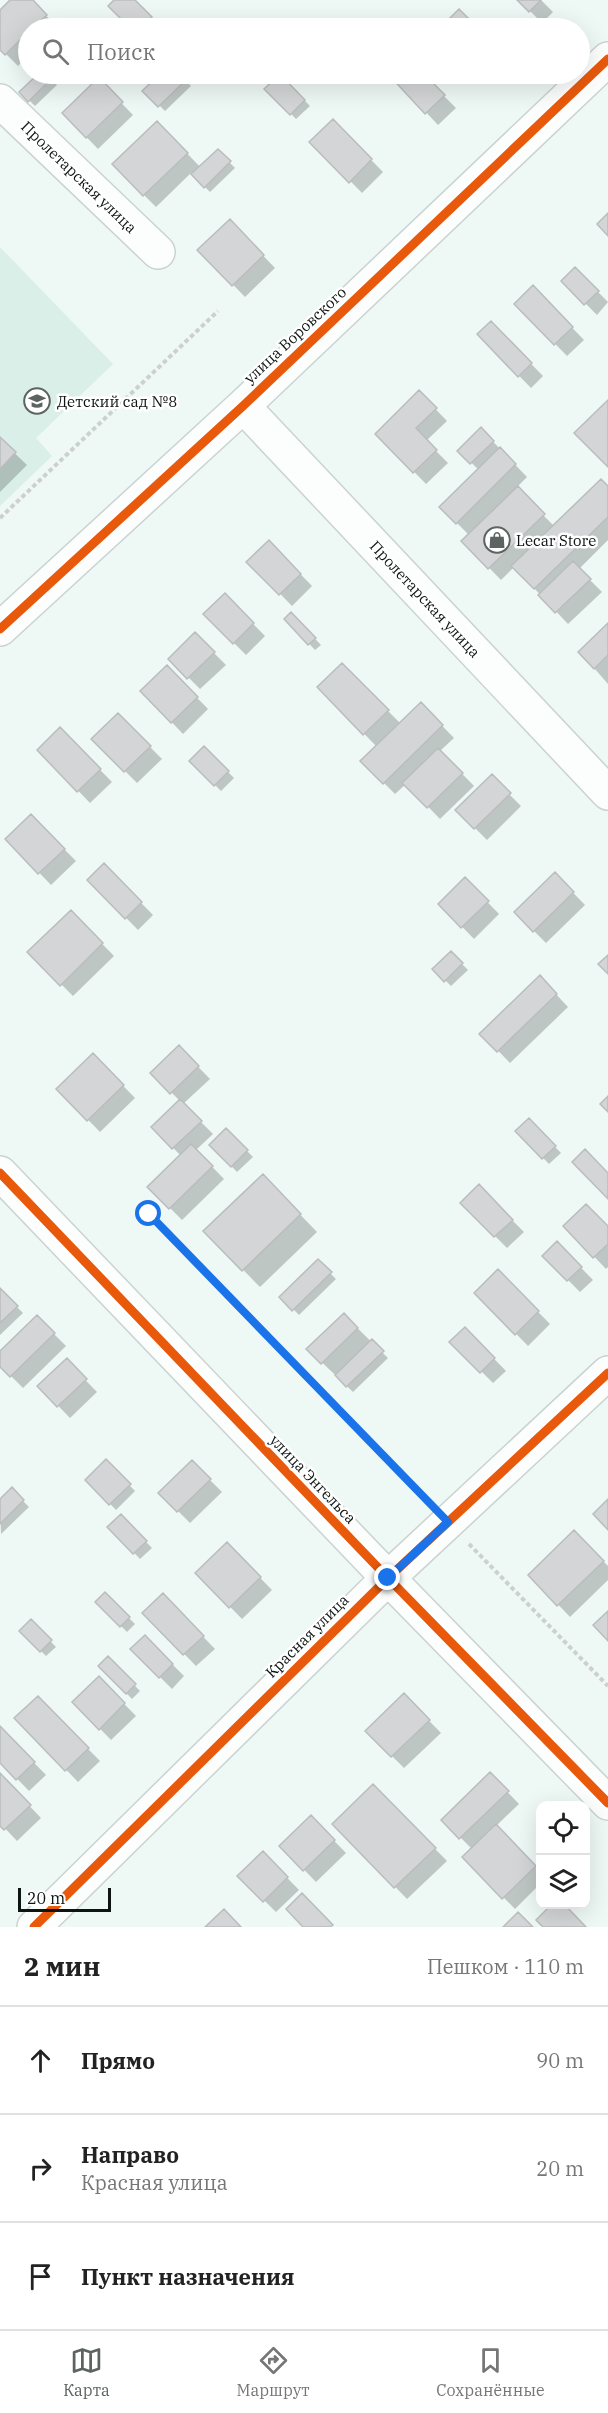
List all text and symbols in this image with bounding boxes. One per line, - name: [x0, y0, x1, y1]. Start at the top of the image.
- search box: [18, 18, 590, 84]
- icon: search: [39, 35, 72, 68]
- text: Поиск: [87, 37, 155, 66]
- street label: Пролетарская улица: [17, 117, 141, 237]
- street label: улица Воровского: [240, 283, 350, 387]
- school or university icon: Детский сад №8: [22, 386, 52, 416]
- place label: Детский сад №8: [57, 392, 177, 411]
- shop icon: Lecar Store: [482, 525, 512, 555]
- place label: Lecar Store: [516, 531, 596, 550]
- street label: Пролетарская улица: [366, 536, 484, 662]
- route start: [135, 1200, 161, 1226]
- street label: улица Энгельса: [266, 1431, 360, 1527]
- route end: [374, 1564, 400, 1590]
- street label: Красная улица: [261, 1590, 353, 1682]
- map controls: [536, 1801, 590, 1909]
- button: locate: [536, 1801, 590, 1855]
- button: layers: [536, 1855, 590, 1909]
- scale bar: [18, 1885, 111, 1912]
- text: 20 m: [27, 1888, 65, 1908]
- text: 2 мин: [24, 1949, 100, 1983]
- text: Пешком · 110 m: [427, 1953, 584, 1980]
- icon: ahead: [24, 2044, 57, 2077]
- text: Прямо: [81, 2046, 155, 2075]
- text: 90 m: [536, 2047, 584, 2074]
- text: Направо: [81, 2140, 179, 2169]
- icon: right: [24, 2152, 57, 2185]
- text: 20 m: [536, 2155, 584, 2182]
- text: Красная улица: [81, 2169, 228, 2196]
- icon: arrive: [24, 2260, 57, 2293]
- text: Пункт назначения: [81, 2262, 295, 2291]
- tab: Карта: [63, 2344, 110, 2400]
- tab: Маршрут: [236, 2344, 310, 2400]
- tab: Сохранённые: [436, 2344, 545, 2400]

